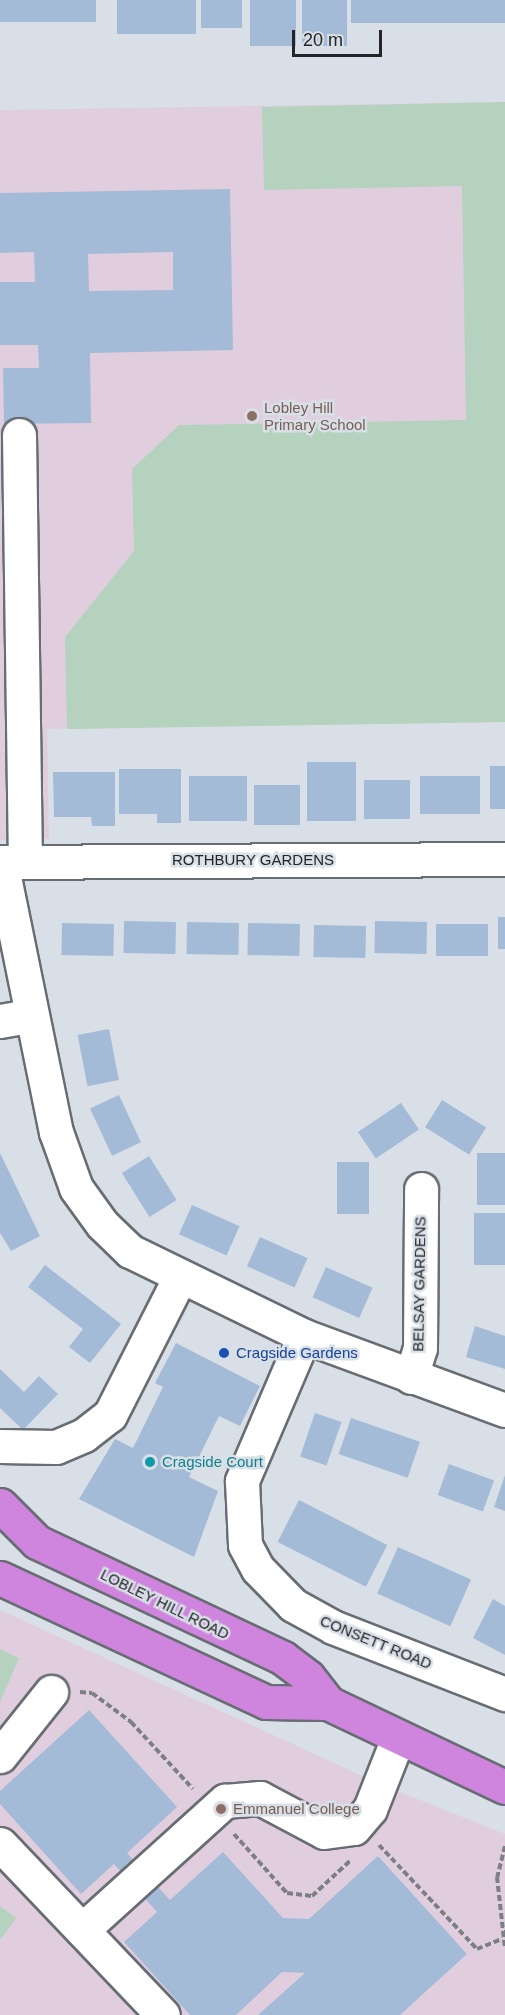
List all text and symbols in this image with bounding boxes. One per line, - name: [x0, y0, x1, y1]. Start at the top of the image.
- scale bar: [295, 18, 385, 56]
- text: 20 m: [303, 30, 343, 50]
- place label: Lobley Hill Primary School: [264, 398, 366, 433]
- marker: Lobley Hill Primary School: [245, 409, 259, 423]
- street label: ROTHBURY GARDENS: [172, 851, 334, 869]
- street label: BELSAY GARDENS: [409, 1216, 429, 1352]
- place label: Cragside Gardens: [236, 1344, 358, 1362]
- marker: Cragside Gardens: [217, 1346, 231, 1360]
- place label: Cragside Court: [162, 1453, 263, 1471]
- marker: Cragside Court: [143, 1455, 157, 1469]
- street label: LOBLEY HILL ROAD: [97, 1565, 233, 1643]
- street label: CONSETT ROAD: [317, 1611, 435, 1673]
- place label: Emmanuel College: [233, 1800, 360, 1818]
- marker: Emmanuel College: [214, 1802, 228, 1816]

